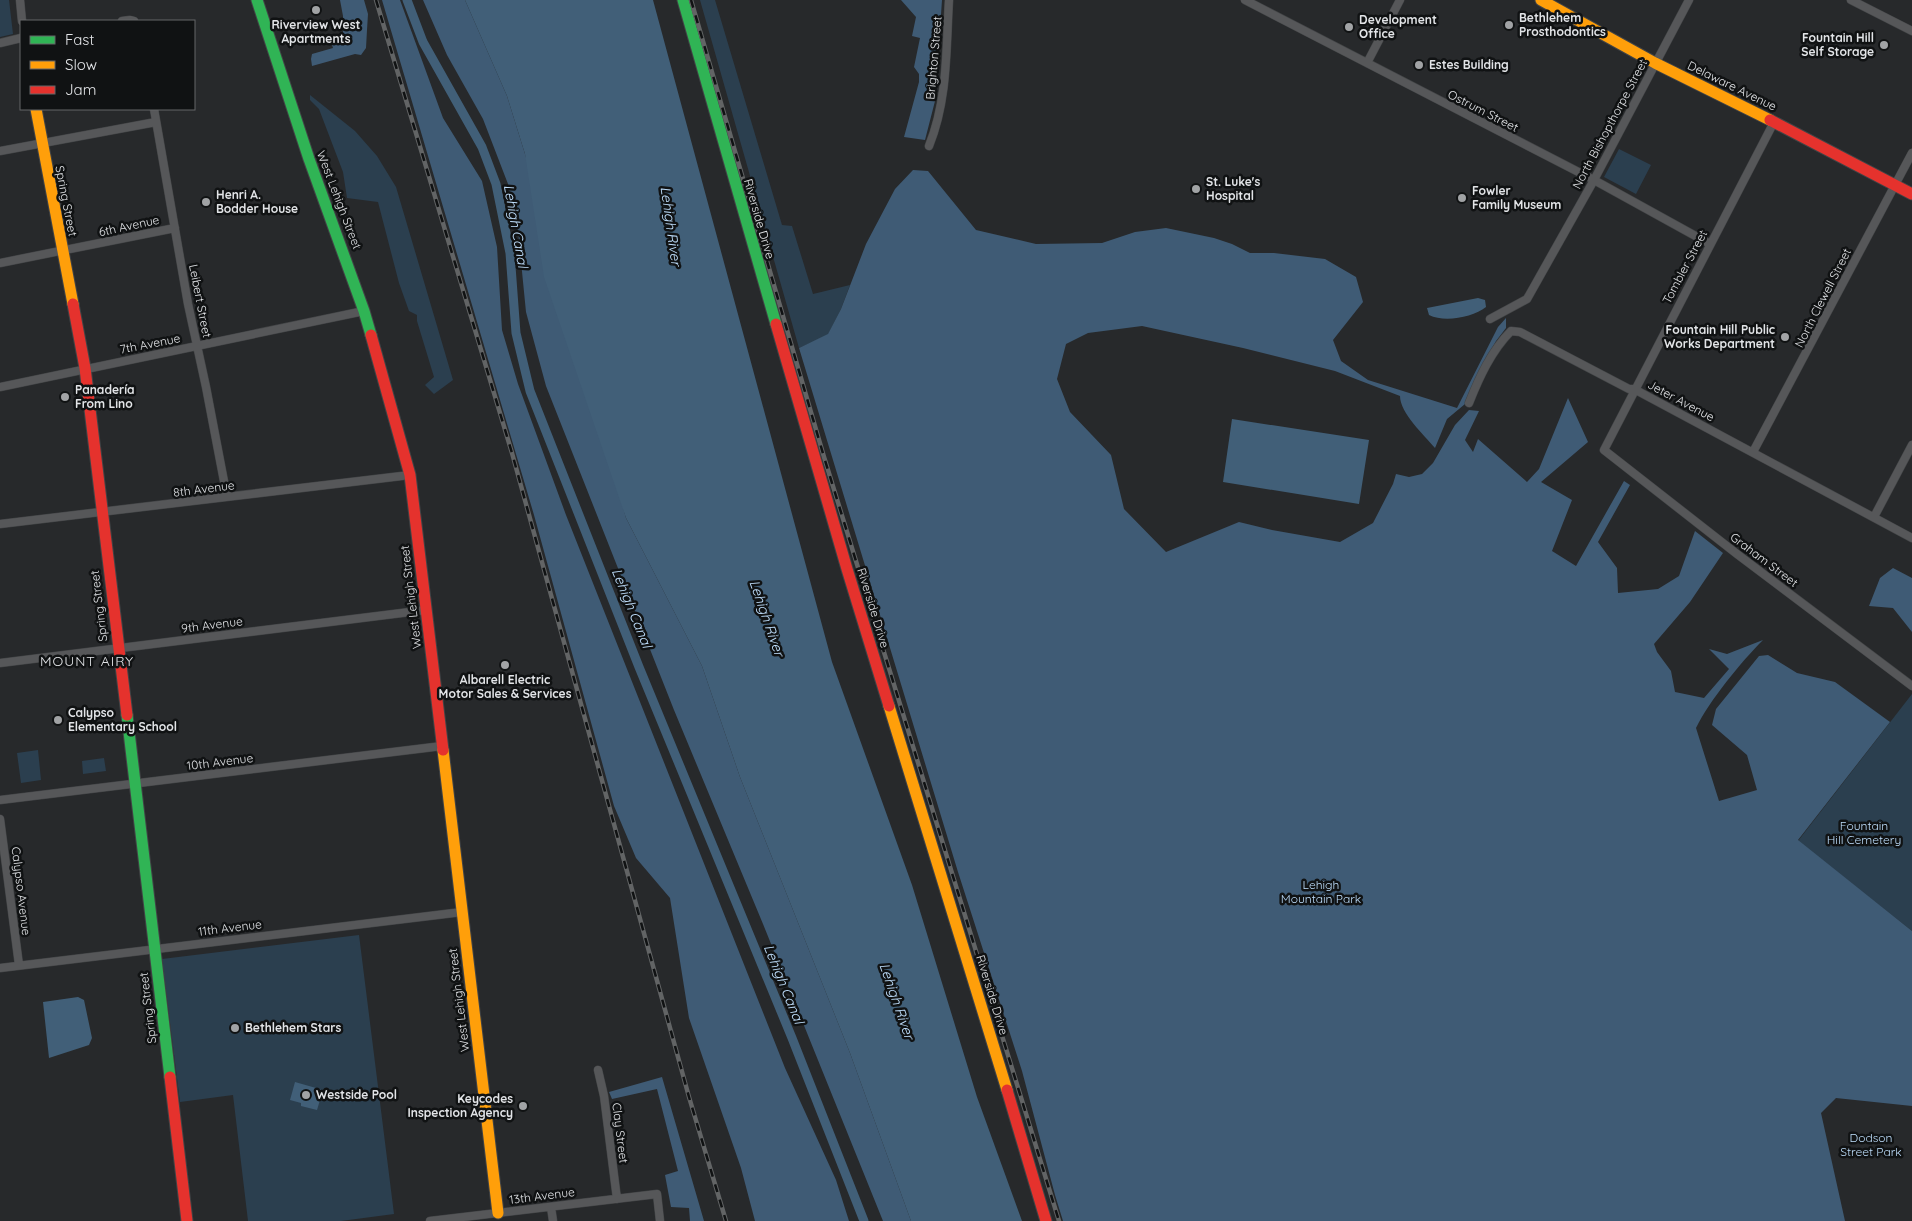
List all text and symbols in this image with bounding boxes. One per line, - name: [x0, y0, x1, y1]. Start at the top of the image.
- marker: Riverview West Apartments: [310, 4, 322, 16]
- place label: Bethlehem Prosthodontics: [1519, 10, 1606, 39]
- place label: Development Office: [1359, 12, 1437, 41]
- street label: Brighton Street: [922, 16, 945, 100]
- place label: Riverview West Apartments: [272, 17, 360, 46]
- marker: Bethlehem Prosthodontics: [1503, 19, 1515, 31]
- legend: [20, 20, 195, 110]
- marker: Development Office: [1343, 21, 1355, 33]
- text: Fast: [65, 30, 94, 49]
- place label: Fountain Hill Self Storage: [1801, 30, 1874, 59]
- marker: Fountain Hill Self Storage: [1878, 39, 1890, 51]
- text: Slow: [65, 55, 97, 74]
- street label: North Bishopthorpe Street: [1569, 56, 1650, 191]
- place label: Estes Building: [1429, 57, 1509, 72]
- street label: Delaware Avenue: [1685, 57, 1779, 114]
- marker: Estes Building: [1413, 59, 1425, 71]
- text: Jam: [65, 80, 96, 99]
- street label: Ostrum Street: [1445, 86, 1521, 135]
- street label: West Lehigh Street: [314, 149, 365, 251]
- street label: Spring Street: [52, 164, 81, 238]
- place label: St. Luke's Hospital: [1206, 174, 1260, 203]
- street label: Riverside Drive: [741, 177, 778, 261]
- water label: Lehigh Canal: [500, 183, 532, 271]
- marker: St. Luke's Hospital: [1190, 183, 1202, 195]
- place label: Fowler Family Museum: [1472, 183, 1561, 212]
- water label: Lehigh River: [657, 185, 686, 268]
- place label: Henri A. Bodder House: [216, 187, 298, 216]
- marker: Fowler Family Museum: [1456, 192, 1468, 204]
- marker: Henri A. Bodder House: [200, 196, 212, 208]
- street label: 6th Avenue: [97, 212, 161, 239]
- street label: Tombler Street: [1659, 227, 1710, 306]
- street label: North Clewell Street: [1791, 246, 1854, 350]
- street label: Leibert Street: [186, 263, 215, 339]
- place label: Fountain Hill Public Works Department: [1664, 322, 1775, 351]
- street label: 7th Avenue: [118, 330, 182, 357]
- marker: Fountain Hill Public Works Department: [1779, 331, 1791, 343]
- street label: Jeter Avenue: [1645, 377, 1717, 425]
- place label: Panadería From Lino: [75, 382, 135, 411]
- marker: Panadería From Lino: [59, 391, 71, 403]
- street label: 8th Avenue: [172, 477, 236, 500]
- street label: Graham Street: [1727, 529, 1801, 590]
- street label: West Lehigh Street: [397, 544, 424, 650]
- water label: Lehigh Canal: [608, 566, 657, 652]
- street label: Riverside Drive: [854, 566, 893, 650]
- street label: Spring Street: [87, 570, 110, 643]
- water label: Lehigh River: [745, 577, 789, 660]
- street label: 9th Avenue: [180, 613, 244, 636]
- district label: MOUNT AIRY: [40, 652, 134, 670]
- marker: Albarell Electric Motor Sales & Services: [499, 659, 511, 671]
- place label: Albarell Electric Motor Sales & Services: [439, 672, 572, 701]
- place label: Calypso Elementary School: [68, 705, 177, 734]
- marker: Calypso Elementary School: [52, 714, 64, 726]
- street label: 10th Avenue: [186, 750, 254, 773]
- park label: Fountain Hill Cemetery: [1827, 818, 1901, 847]
- street label: Calypso Avenue: [9, 846, 34, 936]
- park label: Lehigh Mountain Park: [1281, 877, 1361, 906]
- street label: 11th Avenue: [197, 916, 263, 939]
- water label: Lehigh Canal: [760, 942, 809, 1028]
- street label: West Lehigh Street: [445, 947, 472, 1053]
- street label: Riverside Drive: [973, 953, 1012, 1037]
- water label: Lehigh River: [875, 960, 919, 1043]
- street label: Spring Street: [136, 972, 159, 1045]
- place label: Bethlehem Stars: [245, 1020, 341, 1035]
- marker: Bethlehem Stars: [229, 1022, 241, 1034]
- place label: Westside Pool: [316, 1087, 397, 1102]
- marker: Westside Pool: [300, 1089, 312, 1101]
- place label: Keycodes Inspection Agency: [408, 1091, 513, 1120]
- marker: Keycodes Inspection Agency: [517, 1100, 529, 1112]
- street label: Clay Street: [609, 1102, 632, 1164]
- park label: Dodson Street Park: [1840, 1130, 1902, 1159]
- street label: 13th Avenue: [508, 1184, 576, 1207]

